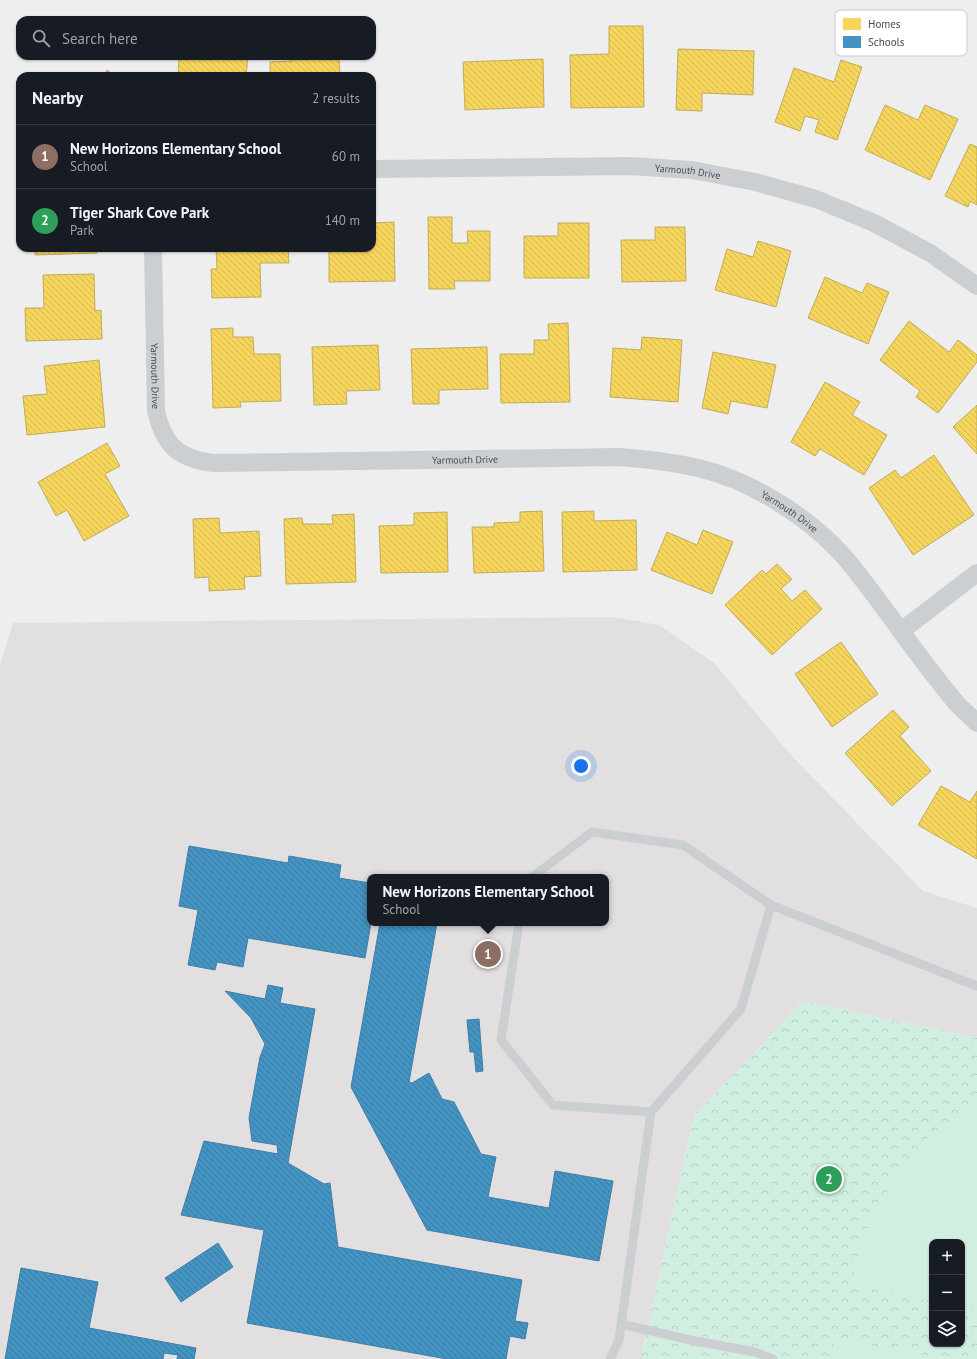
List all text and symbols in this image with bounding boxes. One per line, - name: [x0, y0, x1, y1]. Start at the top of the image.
- legend: [835, 10, 967, 56]
- search box: [16, 16, 376, 60]
- text: Homes: [868, 17, 901, 31]
- icon: search: [30, 27, 52, 49]
- text: Search here: [62, 29, 138, 48]
- text: Schools: [868, 35, 905, 49]
- text: Nearby: [32, 87, 83, 109]
- text: 2 results: [312, 90, 360, 107]
- text: New Horizons Elementary School: [70, 139, 281, 158]
- text: 1: [41, 148, 49, 165]
- text: 60 m: [332, 148, 360, 165]
- text: School: [70, 158, 108, 175]
- street label: Yarmouth Drive: [654, 162, 722, 182]
- text: Tiger Shark Cove Park: [70, 203, 209, 222]
- text: 2: [41, 212, 49, 229]
- text: 140 m: [325, 212, 360, 229]
- text: Park: [70, 222, 94, 239]
- street label: Yarmouth Drive: [148, 343, 162, 409]
- street label: Yarmouth Drive: [432, 453, 498, 467]
- street label: Yarmouth Drive: [759, 488, 821, 536]
- your location: [571, 756, 591, 776]
- popup: [367, 874, 609, 926]
- text: New Horizons Elementary School: [382, 882, 594, 901]
- text: School: [382, 901, 420, 918]
- pin: 1: [475, 939, 501, 969]
- pin: 2: [816, 1164, 842, 1194]
- map controls: [929, 1239, 965, 1347]
- button: +: [929, 1239, 965, 1275]
- button: −: [929, 1275, 965, 1311]
- button: layers: [929, 1311, 965, 1347]

